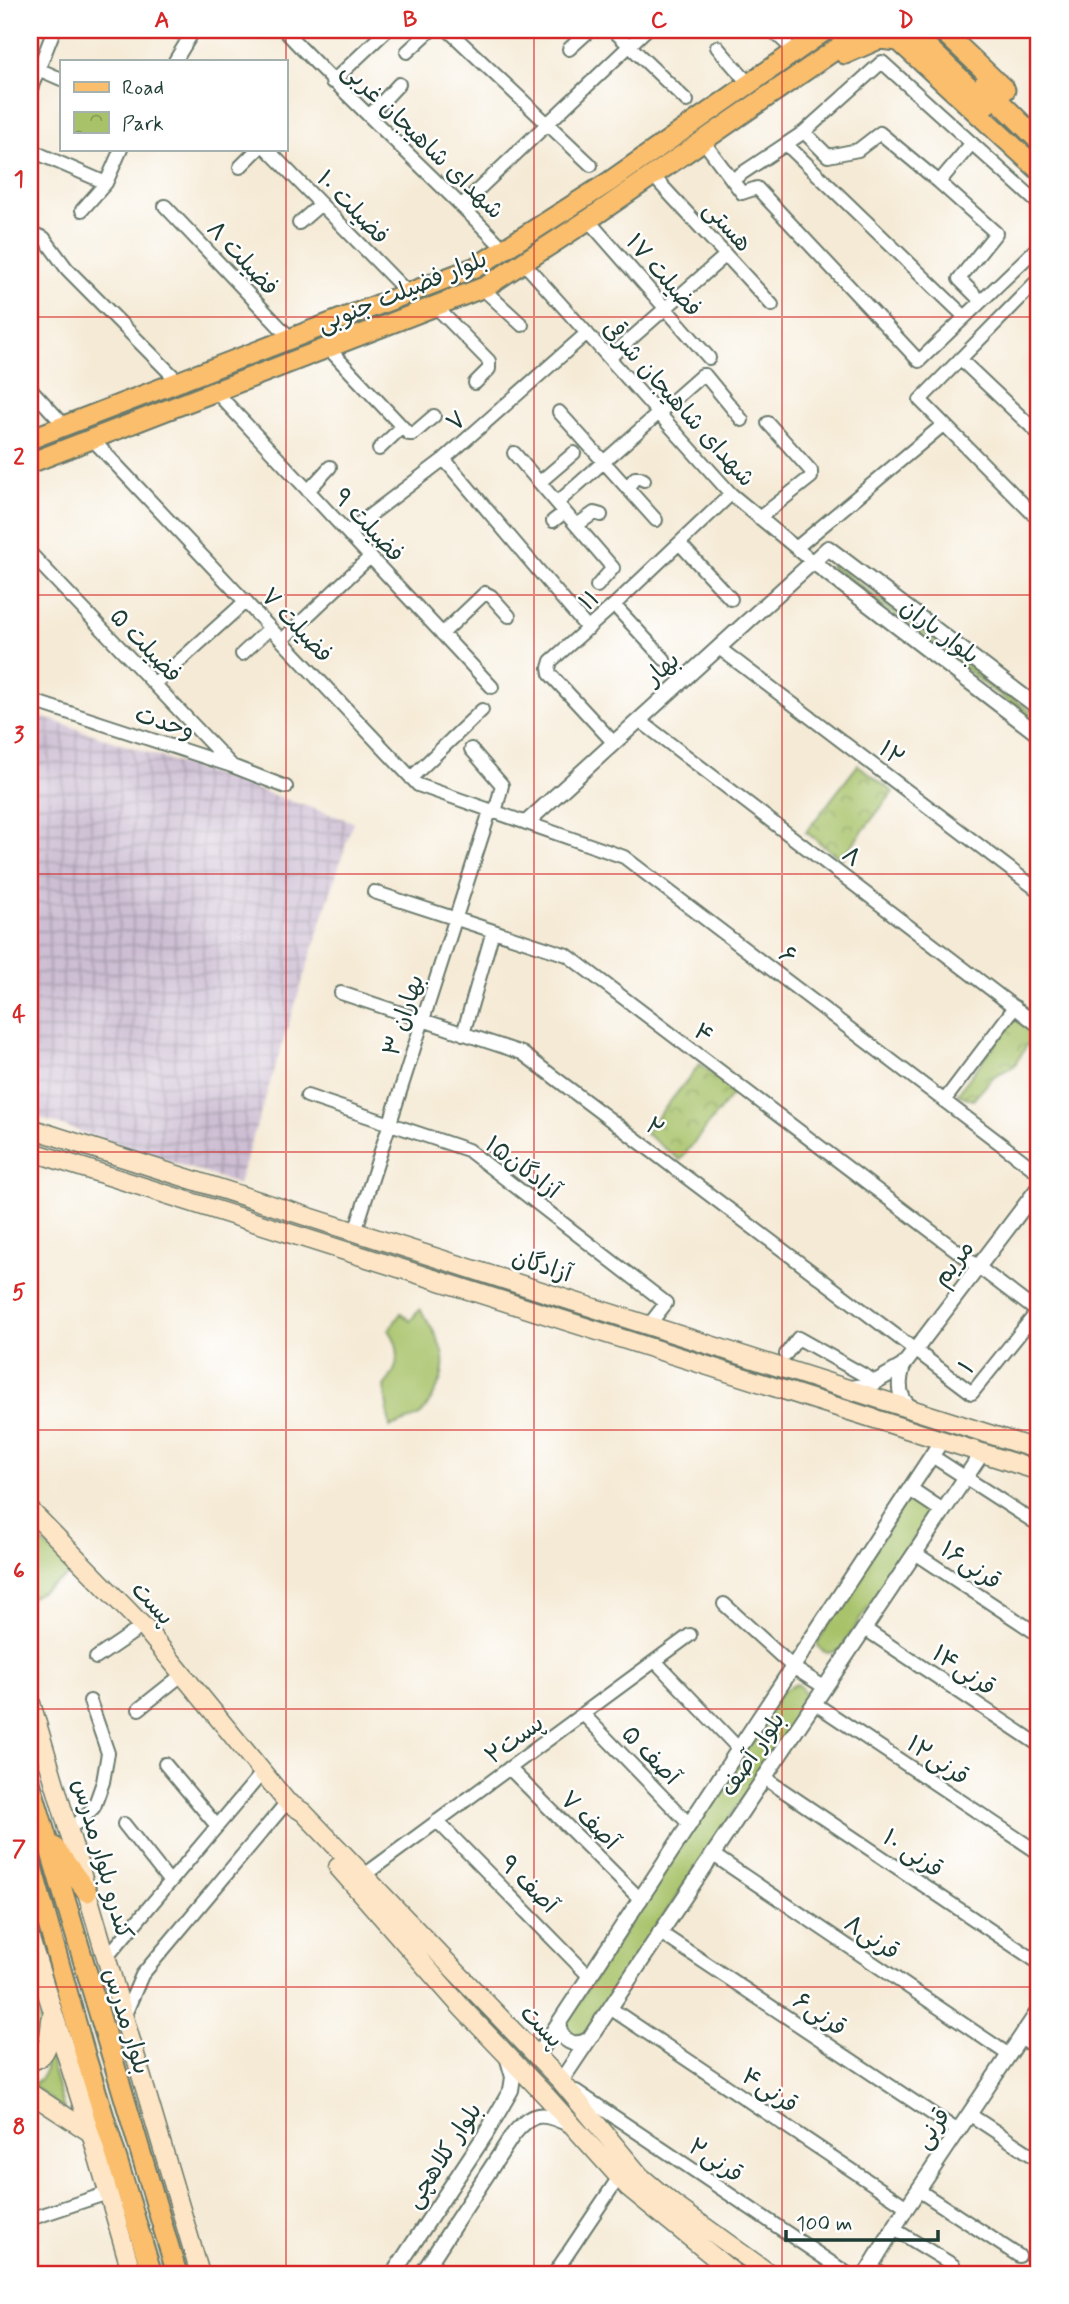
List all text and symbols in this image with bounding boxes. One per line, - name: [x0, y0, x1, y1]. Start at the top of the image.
- text: A: [154, 6, 170, 36]
- text: B: [403, 6, 418, 36]
- text: C: [651, 6, 668, 36]
- text: D: [898, 6, 914, 36]
- street label: شهدای شاهیجان غربی: [334, 56, 510, 227]
- legend: [60, 60, 287, 150]
- text: Road: [122, 74, 164, 102]
- text: Park: [122, 110, 164, 138]
- street label: فضیلت ۱۰: [309, 164, 395, 252]
- text: 1: [14, 165, 24, 195]
- street label: هستی: [696, 195, 758, 259]
- street label: فضیلت ۸: [199, 215, 285, 303]
- street label: فضیلت ۱۷: [618, 228, 708, 324]
- street label: بلوار فضیلت جنوبی: [313, 244, 492, 341]
- street label: شهدای شاهیجان شرقی: [595, 313, 762, 494]
- street label: ۷: [440, 405, 474, 439]
- text: 2: [13, 443, 25, 473]
- street label: فضیلت ۹: [326, 482, 410, 570]
- street label: فضیلت ۷: [253, 582, 339, 670]
- street label: ۱۱: [573, 584, 607, 618]
- street label: بلوار باران: [893, 592, 985, 672]
- street label: فضیلت ۵: [102, 602, 188, 690]
- street label: بهار: [638, 645, 687, 694]
- street label: وحدت: [131, 699, 198, 748]
- text: 3: [14, 721, 25, 751]
- street label: ۱۲: [872, 734, 910, 774]
- street label: ۸: [835, 840, 867, 875]
- street label: ۶: [772, 939, 802, 973]
- street label: بهاران ۳: [377, 971, 432, 1060]
- text: 4: [12, 1000, 26, 1030]
- street label: ۴: [687, 1016, 720, 1052]
- street label: ۲: [638, 1111, 670, 1145]
- street label: آزادگان۱۵: [478, 1130, 567, 1207]
- street label: مریم: [927, 1234, 983, 1294]
- street label: آزادگان: [508, 1242, 577, 1291]
- text: 5: [12, 1278, 26, 1308]
- street label: ۱: [952, 1355, 982, 1381]
- street label: قرنی۱۶: [934, 1535, 1007, 1598]
- text: 6: [13, 1557, 25, 1587]
- street label: پست: [124, 1575, 180, 1633]
- street label: قرنی۱۴: [925, 1639, 1001, 1704]
- street label: بلوار آصف: [714, 1707, 793, 1803]
- street label: پست۲: [479, 1708, 551, 1772]
- street label: ۵ آصف: [614, 1720, 687, 1793]
- street label: قرنی۱۲: [900, 1729, 974, 1793]
- street label: کندرو بلوار مدرس: [64, 1775, 139, 1943]
- street label: ۷ آصف: [553, 1785, 626, 1858]
- street label: ۱۰ قرنی: [876, 1823, 948, 1886]
- text: 7: [12, 1835, 26, 1865]
- street label: ۹ آصف: [492, 1849, 564, 1922]
- street label: قرنی۸: [837, 1908, 905, 1968]
- street label: بلوار مدرس: [95, 1965, 156, 2078]
- street label: قرنی۶: [786, 1986, 852, 2044]
- street label: پست: [513, 1998, 569, 2056]
- street label: قرنی۴: [735, 2061, 803, 2121]
- street label: بلوار کلاهچی: [399, 2097, 490, 2215]
- street label: قرنی: [908, 2102, 958, 2156]
- text: 8: [13, 2113, 25, 2143]
- street label: قرنی۲: [682, 2132, 749, 2191]
- scale bar: [786, 2199, 938, 2243]
- text: 100 m: [796, 2210, 852, 2238]

